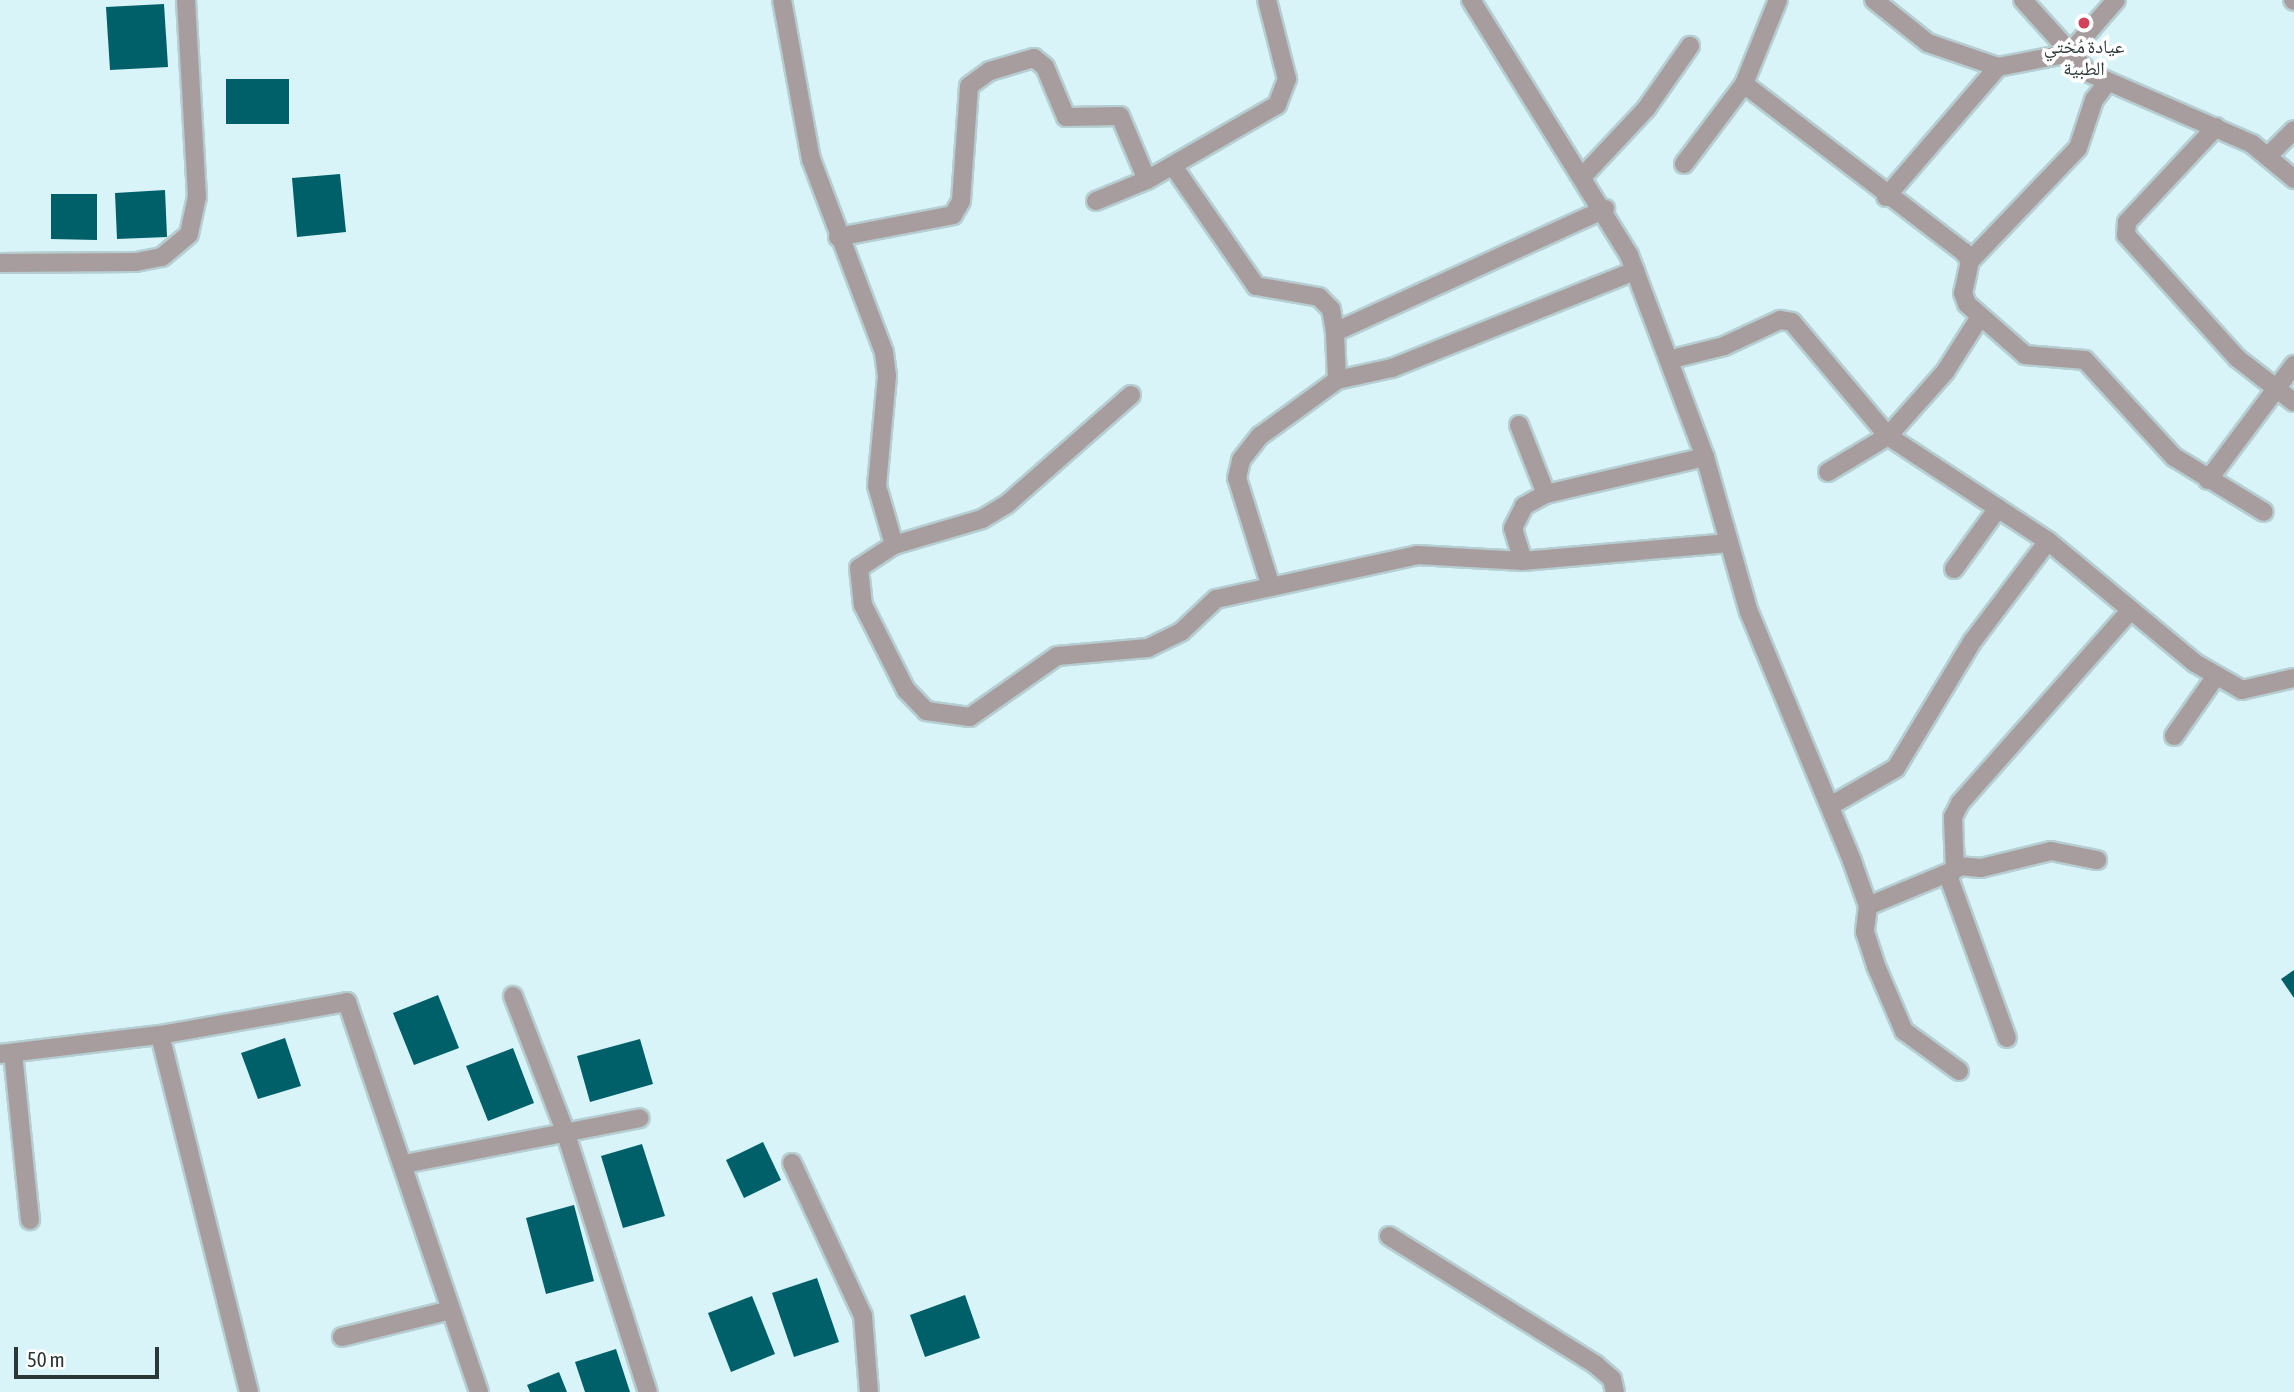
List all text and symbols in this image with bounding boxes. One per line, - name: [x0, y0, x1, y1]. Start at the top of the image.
- marker: عيادة مُختي الطبية: [2074, 13, 2094, 33]
- place label: عيادة مُختي الطبية: [2044, 36, 2124, 80]
- scale bar: [18, 1332, 163, 1376]
- text: 50 m: [27, 1347, 65, 1371]

